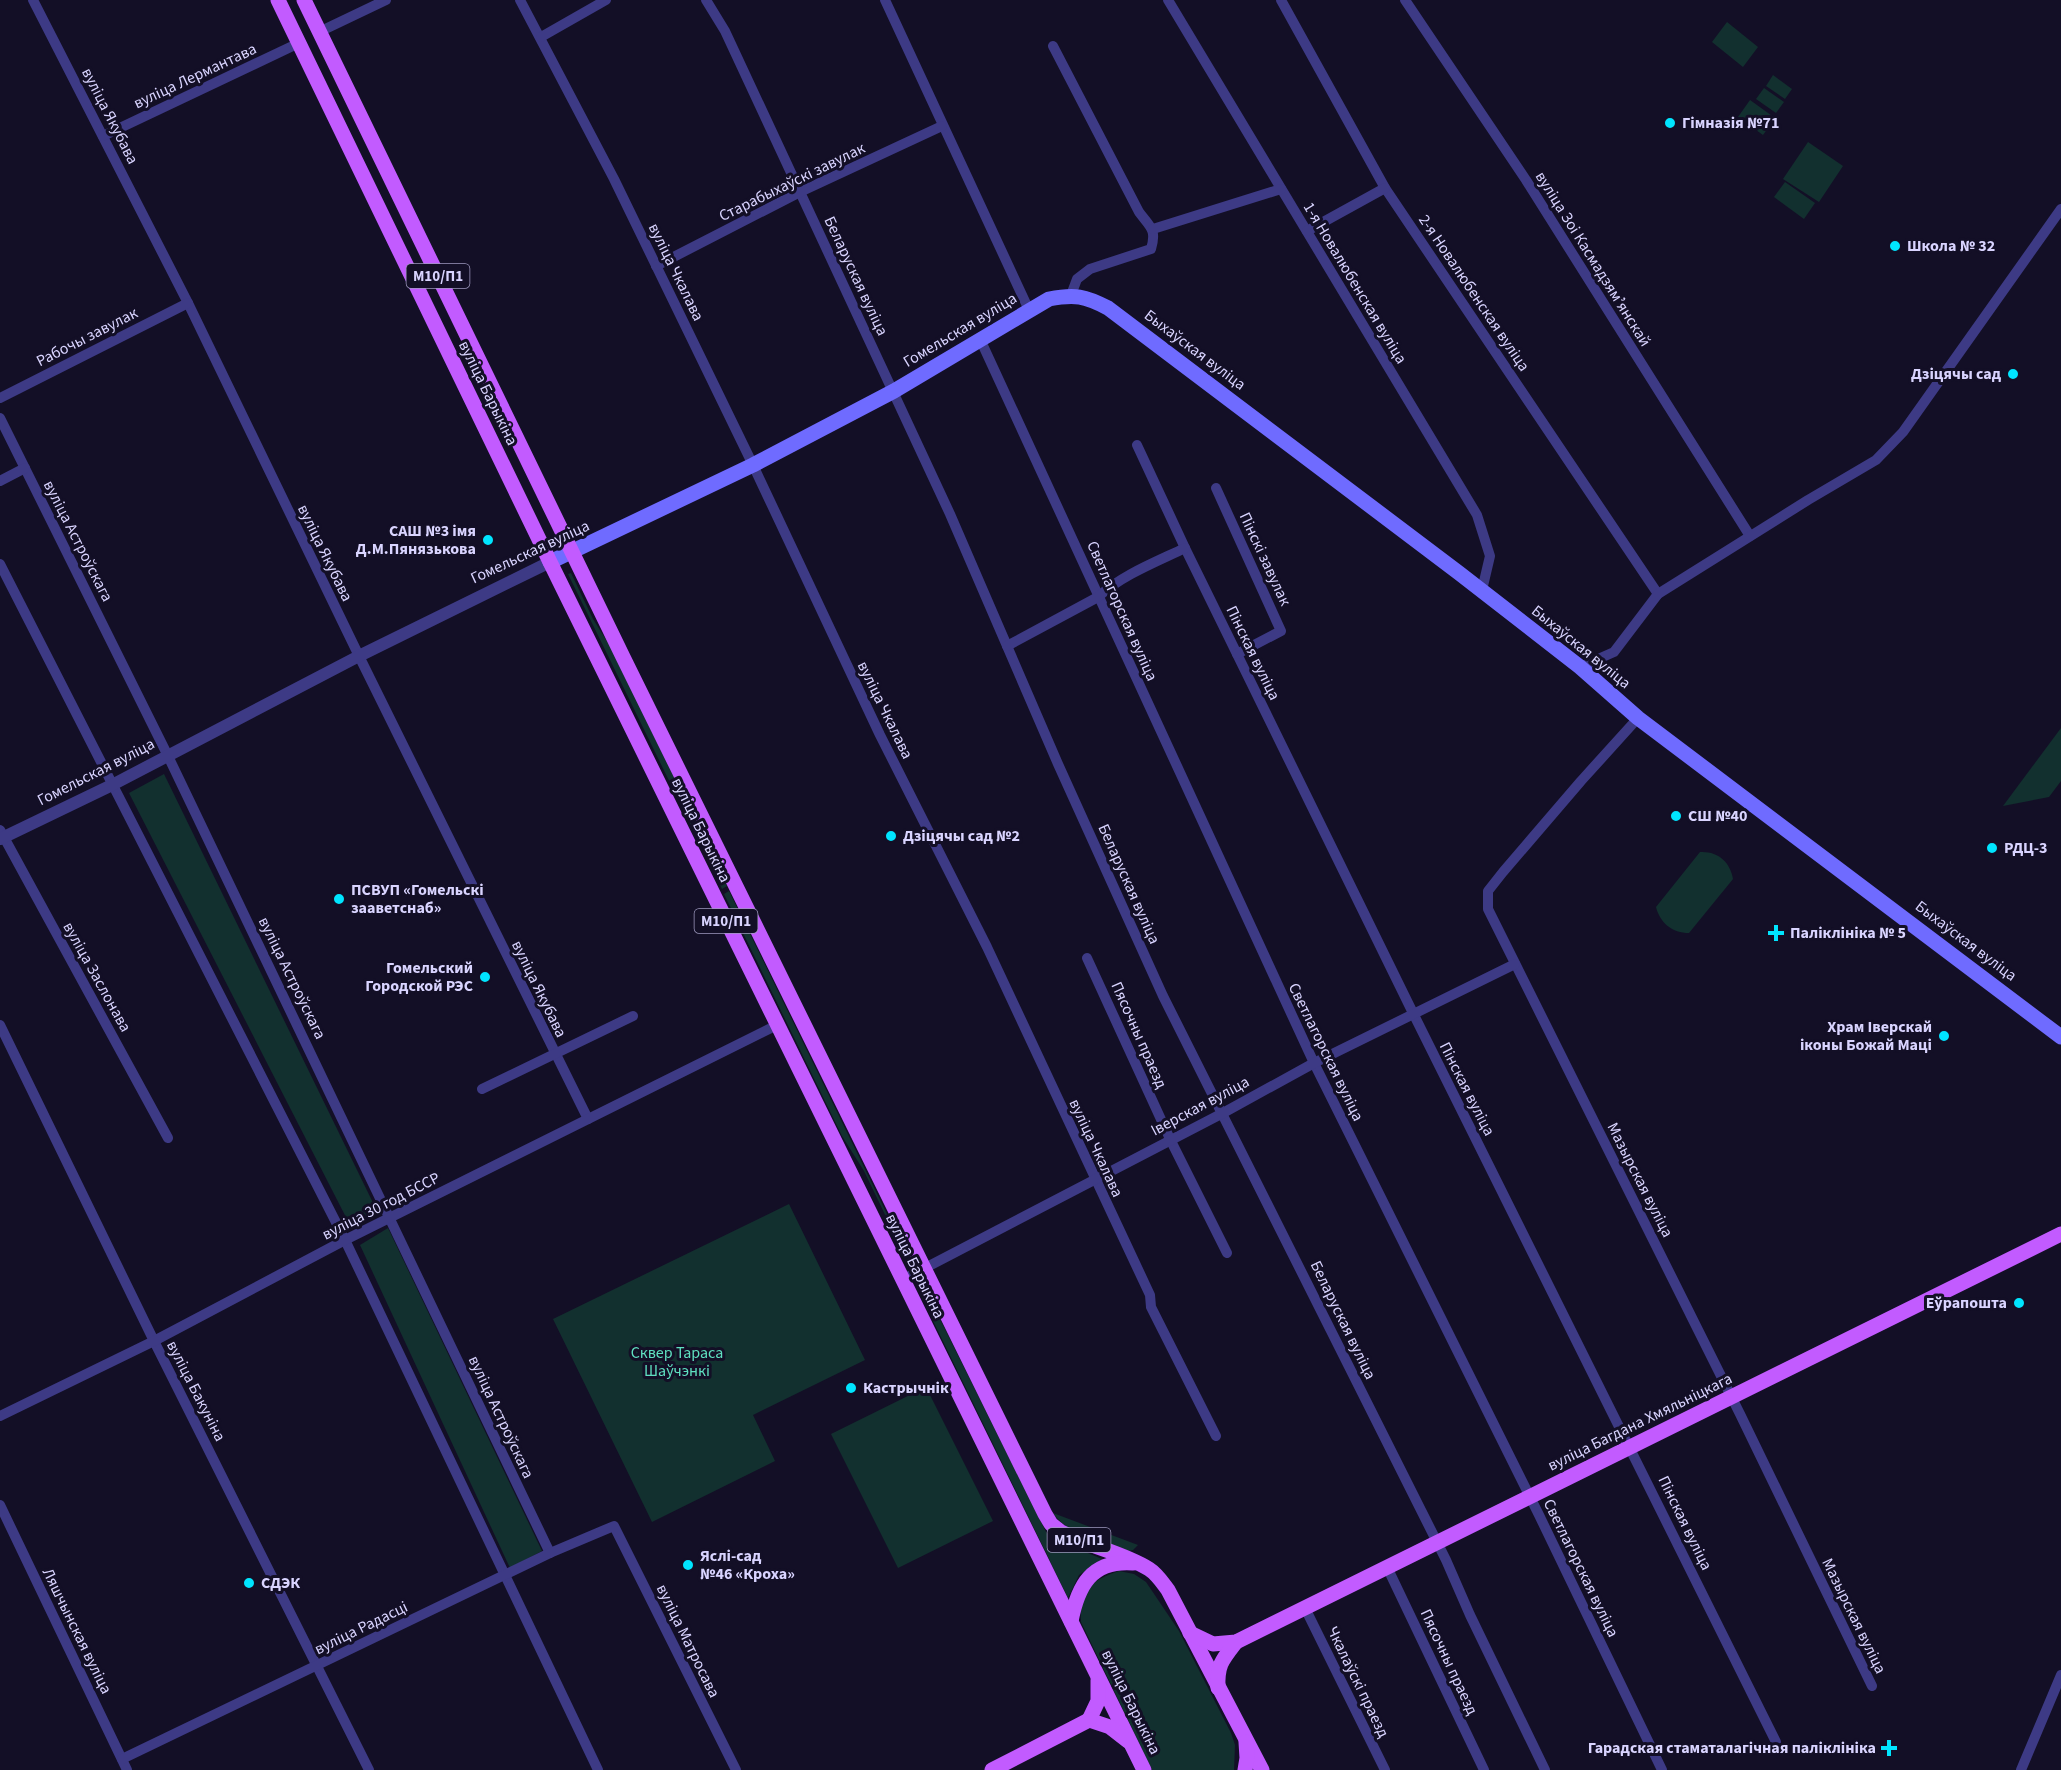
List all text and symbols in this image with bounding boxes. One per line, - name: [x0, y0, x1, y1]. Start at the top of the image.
- street label: вуліца Лермантава: [130, 38, 260, 114]
- street label: вуліца Якубава: [76, 64, 144, 168]
- place label: Гімназія №71: [1682, 112, 1779, 134]
- marker: Гімназія №71: [1663, 116, 1677, 130]
- street label: Старабыхаўскі завулак: [715, 137, 869, 227]
- street label: вуліца Зоі Касмадзямʼянскай: [1530, 167, 1656, 351]
- street label: 1-я Новалюбенская вуліца: [1298, 198, 1412, 368]
- street label: 2-я Новалюбенская вуліца: [1413, 210, 1535, 376]
- street label: Беларуская вуліца: [819, 213, 893, 339]
- street label: вуліца Чкалава: [643, 219, 709, 325]
- place label: Школа № 32: [1907, 235, 1995, 257]
- marker: Школа № 32: [1888, 239, 1902, 253]
- road number: М10/П1: [406, 264, 470, 288]
- street label: Гомельская вуліца: [899, 287, 1021, 373]
- street label: Рабочы завулак: [32, 302, 142, 372]
- street label: Быхаўская вуліца: [1140, 305, 1250, 395]
- street label: вуліца Барыкіна: [453, 337, 523, 449]
- place label: Дзіцячы сад: [1911, 363, 2002, 385]
- marker: Дзіцячы сад: [2006, 367, 2020, 381]
- street label: вуліца Астроўскага: [38, 477, 118, 605]
- street label: вуліца Якубава: [292, 501, 358, 605]
- street label: Пінскі завулак: [1234, 509, 1296, 609]
- street label: Гомельская вуліца: [467, 515, 593, 589]
- place label: САШ №3 імя Д.М.Пянязькова: [356, 520, 476, 560]
- marker: САШ №3 імя Д.М.Пянязькова: [481, 533, 495, 547]
- street label: Светлагорская вуліца: [1081, 537, 1163, 685]
- street label: Быхаўская вуліца: [1527, 600, 1635, 694]
- street label: Пінская вуліца: [1221, 602, 1285, 704]
- street label: вуліца Чкалава: [852, 657, 918, 763]
- street label: Гомельская вуліца: [34, 733, 158, 811]
- street label: вуліца Барыкіна: [666, 774, 736, 886]
- place label: СШ №40: [1688, 805, 1748, 827]
- marker: СШ №40: [1669, 809, 1683, 823]
- street label: Беларуская вуліца: [1093, 820, 1165, 948]
- place label: Дзіцячы сад №2: [903, 825, 1020, 847]
- marker: Дзіцячы сад №2: [884, 829, 898, 843]
- place label: РДЦ-3: [2004, 837, 2047, 859]
- marker: РДЦ-3: [1985, 841, 1999, 855]
- place label: ПСВУП «Гомельскі зааветснаб»: [351, 879, 484, 919]
- marker: ПСВУП «Гомельскі зааветснаб»: [332, 892, 346, 906]
- street label: Быхаўская вуліца: [1911, 896, 2021, 986]
- road number: М10/П1: [694, 909, 758, 933]
- street label: вуліца Астроўскага: [253, 913, 331, 1043]
- street label: вуліца Заслонава: [58, 918, 136, 1036]
- place label: Паліклініка № 5: [1790, 922, 1906, 944]
- marker: Паліклініка № 5: [1767, 924, 1785, 942]
- street label: вуліца Якубава: [506, 937, 572, 1041]
- place label: Гомельский Городской РЭС: [365, 957, 473, 997]
- marker: Гомельский Городской РЭС: [478, 970, 492, 984]
- street label: Пясочны праезд: [1106, 978, 1173, 1092]
- street label: Светлагорская вуліца: [1283, 979, 1369, 1125]
- place label: Храм Іверскай іконы Божай Маці: [1800, 1016, 1932, 1056]
- marker: Храм Іверскай іконы Божай Маці: [1937, 1029, 1951, 1043]
- street label: Пінская вуліца: [1434, 1038, 1500, 1140]
- street label: Іверская вуліца: [1147, 1071, 1253, 1141]
- street label: вуліца Чкалава: [1064, 1095, 1128, 1201]
- street label: Мазырская вуліца: [1602, 1119, 1678, 1241]
- street label: вуліца 30 год БССР: [318, 1167, 444, 1245]
- street label: вуліца Барыкіна: [880, 1210, 950, 1322]
- street label: Беларуская вуліца: [1305, 1257, 1381, 1383]
- place label: Еўрапошта: [1926, 1292, 2007, 1314]
- marker: Еўрапошта: [2012, 1296, 2026, 1310]
- street label: вуліца Бакуніна: [161, 1337, 231, 1445]
- park label: Сквер Тараса Шаўчэнкі: [631, 1342, 723, 1382]
- street label: вуліца Астроўскага: [463, 1352, 539, 1482]
- street label: вуліца Багдана Хмяльніцкага: [1544, 1368, 1736, 1476]
- place label: Кастрычнік: [863, 1377, 949, 1399]
- marker: Кастрычнік: [844, 1381, 858, 1395]
- street label: Пінская вуліца: [1653, 1472, 1717, 1574]
- street label: Светлагорская вуліца: [1538, 1495, 1624, 1641]
- road number: М10/П1: [1048, 1528, 1110, 1552]
- place label: Яслі-сад №46 «Кроха»: [700, 1545, 795, 1585]
- street label: Мазырская вуліца: [1816, 1554, 1892, 1678]
- marker: Яслі-сад №46 «Кроха»: [681, 1558, 695, 1572]
- street label: Ляшчынская вуліца: [37, 1564, 117, 1698]
- place label: СДЭК: [261, 1572, 300, 1594]
- marker: СДЭК: [242, 1576, 256, 1590]
- street label: вуліца Матросава: [651, 1581, 725, 1701]
- street label: вуліца Радасці: [311, 1596, 411, 1660]
- street label: Пясочны праезд: [1415, 1605, 1483, 1719]
- street label: Чкалаўскі праезд: [1322, 1623, 1395, 1742]
- street label: вуліца Барыкіна: [1096, 1646, 1166, 1758]
- place label: Гарадская стаматалагічная паліклініка: [1588, 1737, 1876, 1759]
- marker: Гарадская стаматалагічная паліклініка: [1880, 1739, 1898, 1757]

